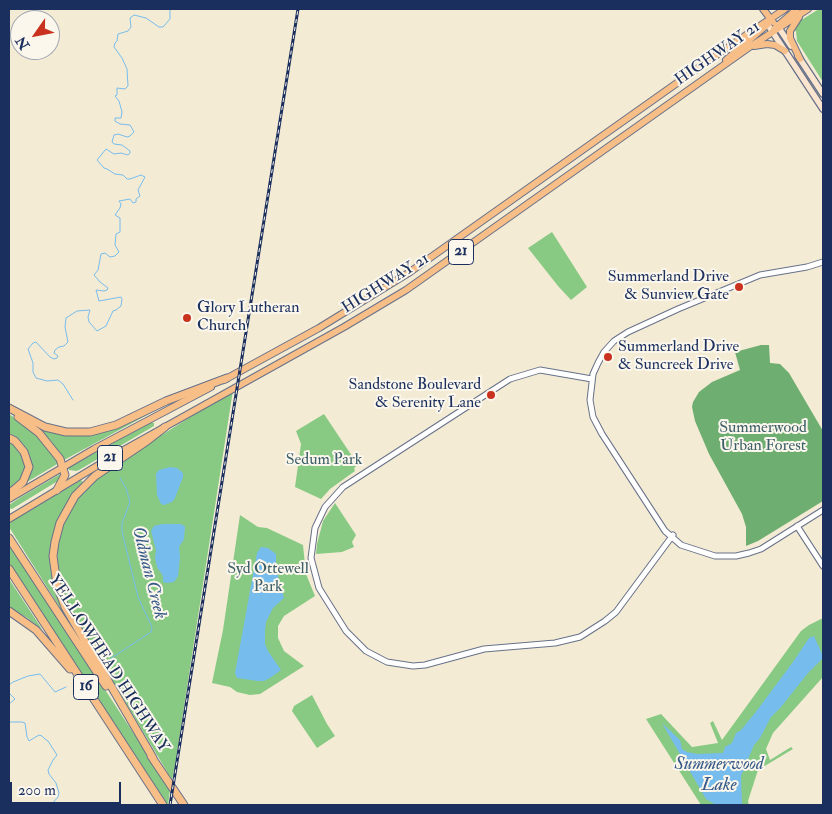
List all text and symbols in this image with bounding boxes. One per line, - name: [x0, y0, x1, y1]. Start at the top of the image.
- north arrow: [10, 10, 60, 60]
- street label: HIGHWAY 21: [672, 18, 764, 90]
- text: N: [12, 33, 33, 53]
- road number: 21: [448, 240, 474, 264]
- street label: HIGHWAY 21: [339, 250, 433, 318]
- place label: Summerland Drive & Sunview Gate: [608, 268, 729, 306]
- marker: Summerland Drive & Sunview Gate: [733, 281, 745, 293]
- place label: Glory Lutheran Church: [197, 299, 299, 337]
- marker: Glory Lutheran Church: [181, 312, 193, 324]
- place label: Summerland Drive & Suncreek Drive: [618, 338, 739, 376]
- marker: Summerland Drive & Suncreek Drive: [602, 351, 614, 363]
- place label: Sandstone Boulevard & Serenity Lane: [348, 376, 481, 414]
- marker: Sandstone Boulevard & Serenity Lane: [485, 389, 497, 401]
- park label: Summerwood Urban Forest: [719, 419, 807, 457]
- road number: 21: [98, 446, 122, 470]
- park label: Sedum Park: [286, 451, 362, 471]
- water label: Oldman Creek: [126, 524, 170, 622]
- park label: Syd Ottewell Park: [227, 560, 309, 598]
- street label: YELLOWHEAD HIGHWAY: [43, 572, 173, 756]
- road number: 16: [74, 674, 98, 700]
- water label: Summerwood Lake: [674, 754, 764, 796]
- scale bar: [12, 772, 124, 804]
- text: 200 m: [18, 781, 56, 800]

